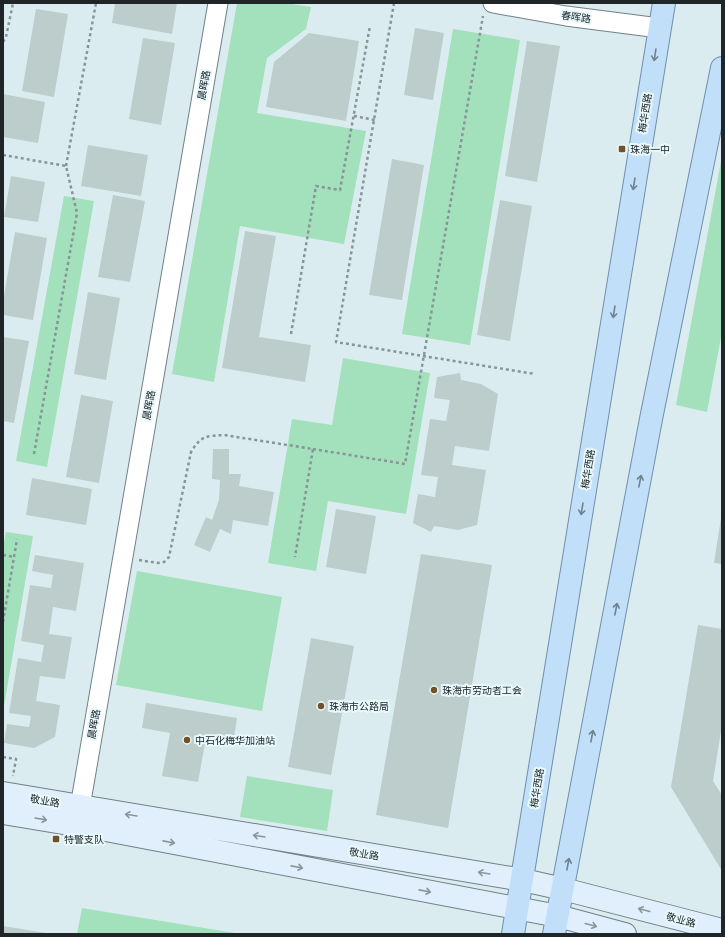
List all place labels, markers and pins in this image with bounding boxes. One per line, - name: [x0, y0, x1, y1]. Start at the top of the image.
- place label: 珠海一中: [630, 143, 670, 156]
- marker: 珠海一中: [617, 144, 627, 154]
- place label: 珠海市劳动者工会: [442, 684, 522, 697]
- marker: 珠海市劳动者工会: [429, 685, 439, 695]
- place label: 珠海市公路局: [329, 700, 389, 713]
- marker: 珠海市公路局: [316, 701, 326, 711]
- place label: 中石化梅华加油站: [195, 734, 275, 747]
- marker: 中石化梅华加油站: [182, 735, 192, 745]
- place label: 特警支队: [64, 833, 104, 846]
- marker: 特警支队: [51, 834, 61, 844]

